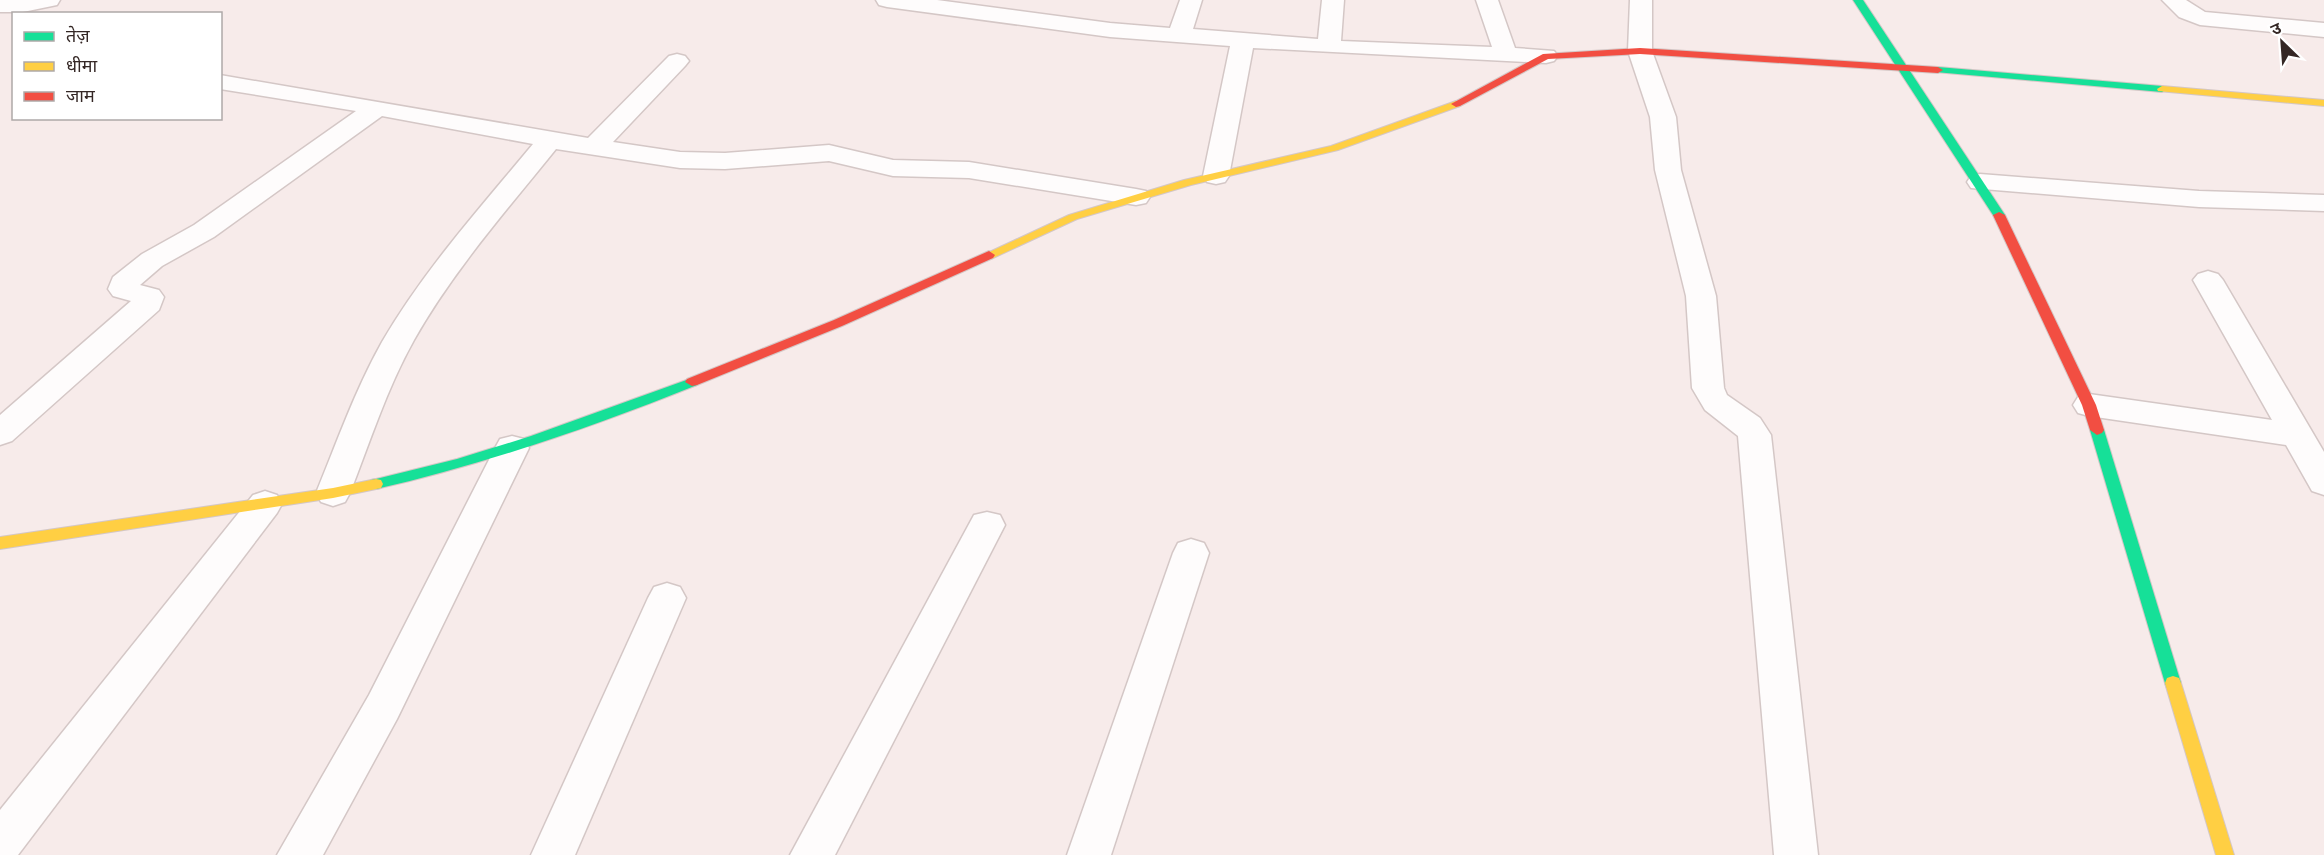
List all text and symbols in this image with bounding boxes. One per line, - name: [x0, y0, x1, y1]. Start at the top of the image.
- legend: [12, 12, 222, 120]
- north arrow: [2252, 12, 2312, 72]
- text: उ: [2268, 18, 2285, 39]
- text: तेज़: [66, 25, 90, 47]
- text: धीमा: [66, 55, 97, 77]
- text: जाम: [66, 85, 96, 107]

